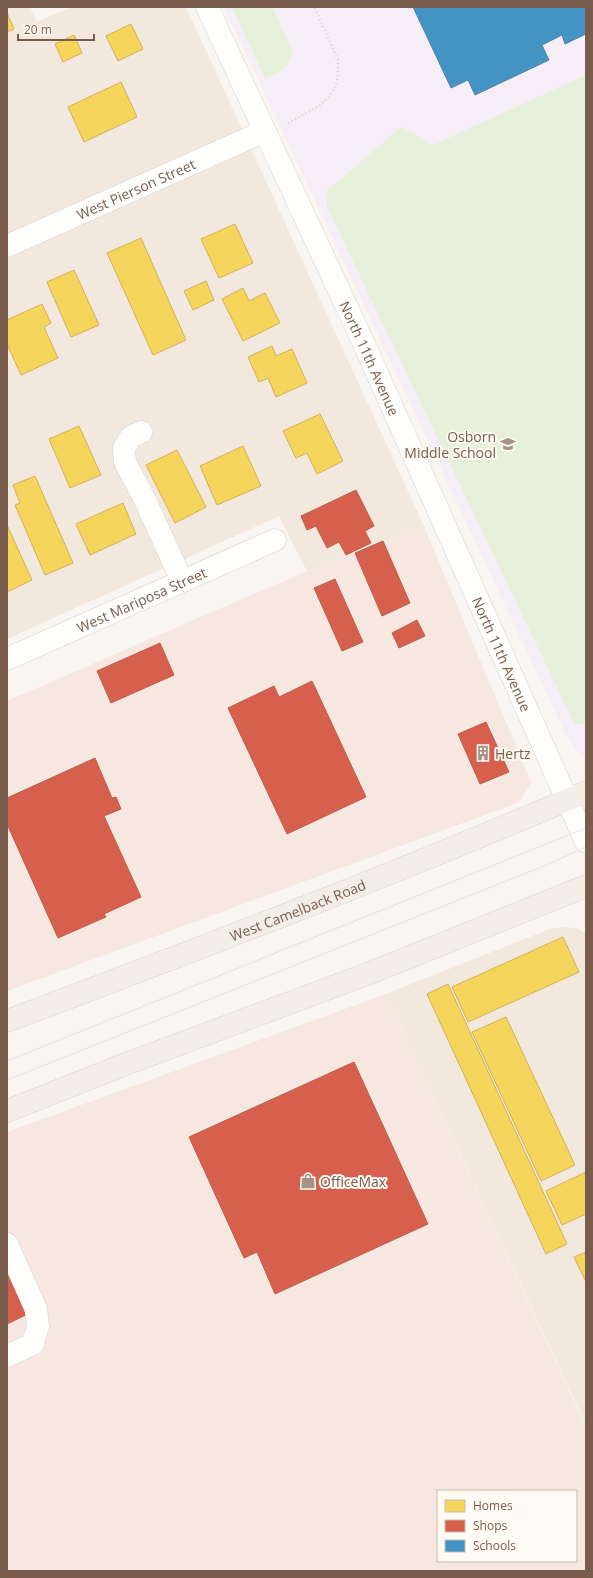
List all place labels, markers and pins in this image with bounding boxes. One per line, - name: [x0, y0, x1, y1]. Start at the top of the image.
- place label: Osborn Middle School: [404, 427, 496, 462]
- school or university icon: Osborn Middle School: [499, 435, 517, 453]
- building icon: Hertz: [474, 744, 492, 762]
- place label: Hertz: [495, 744, 531, 763]
- shop icon: OfficeMax: [299, 1172, 317, 1190]
- place label: OfficeMax: [320, 1172, 387, 1191]

